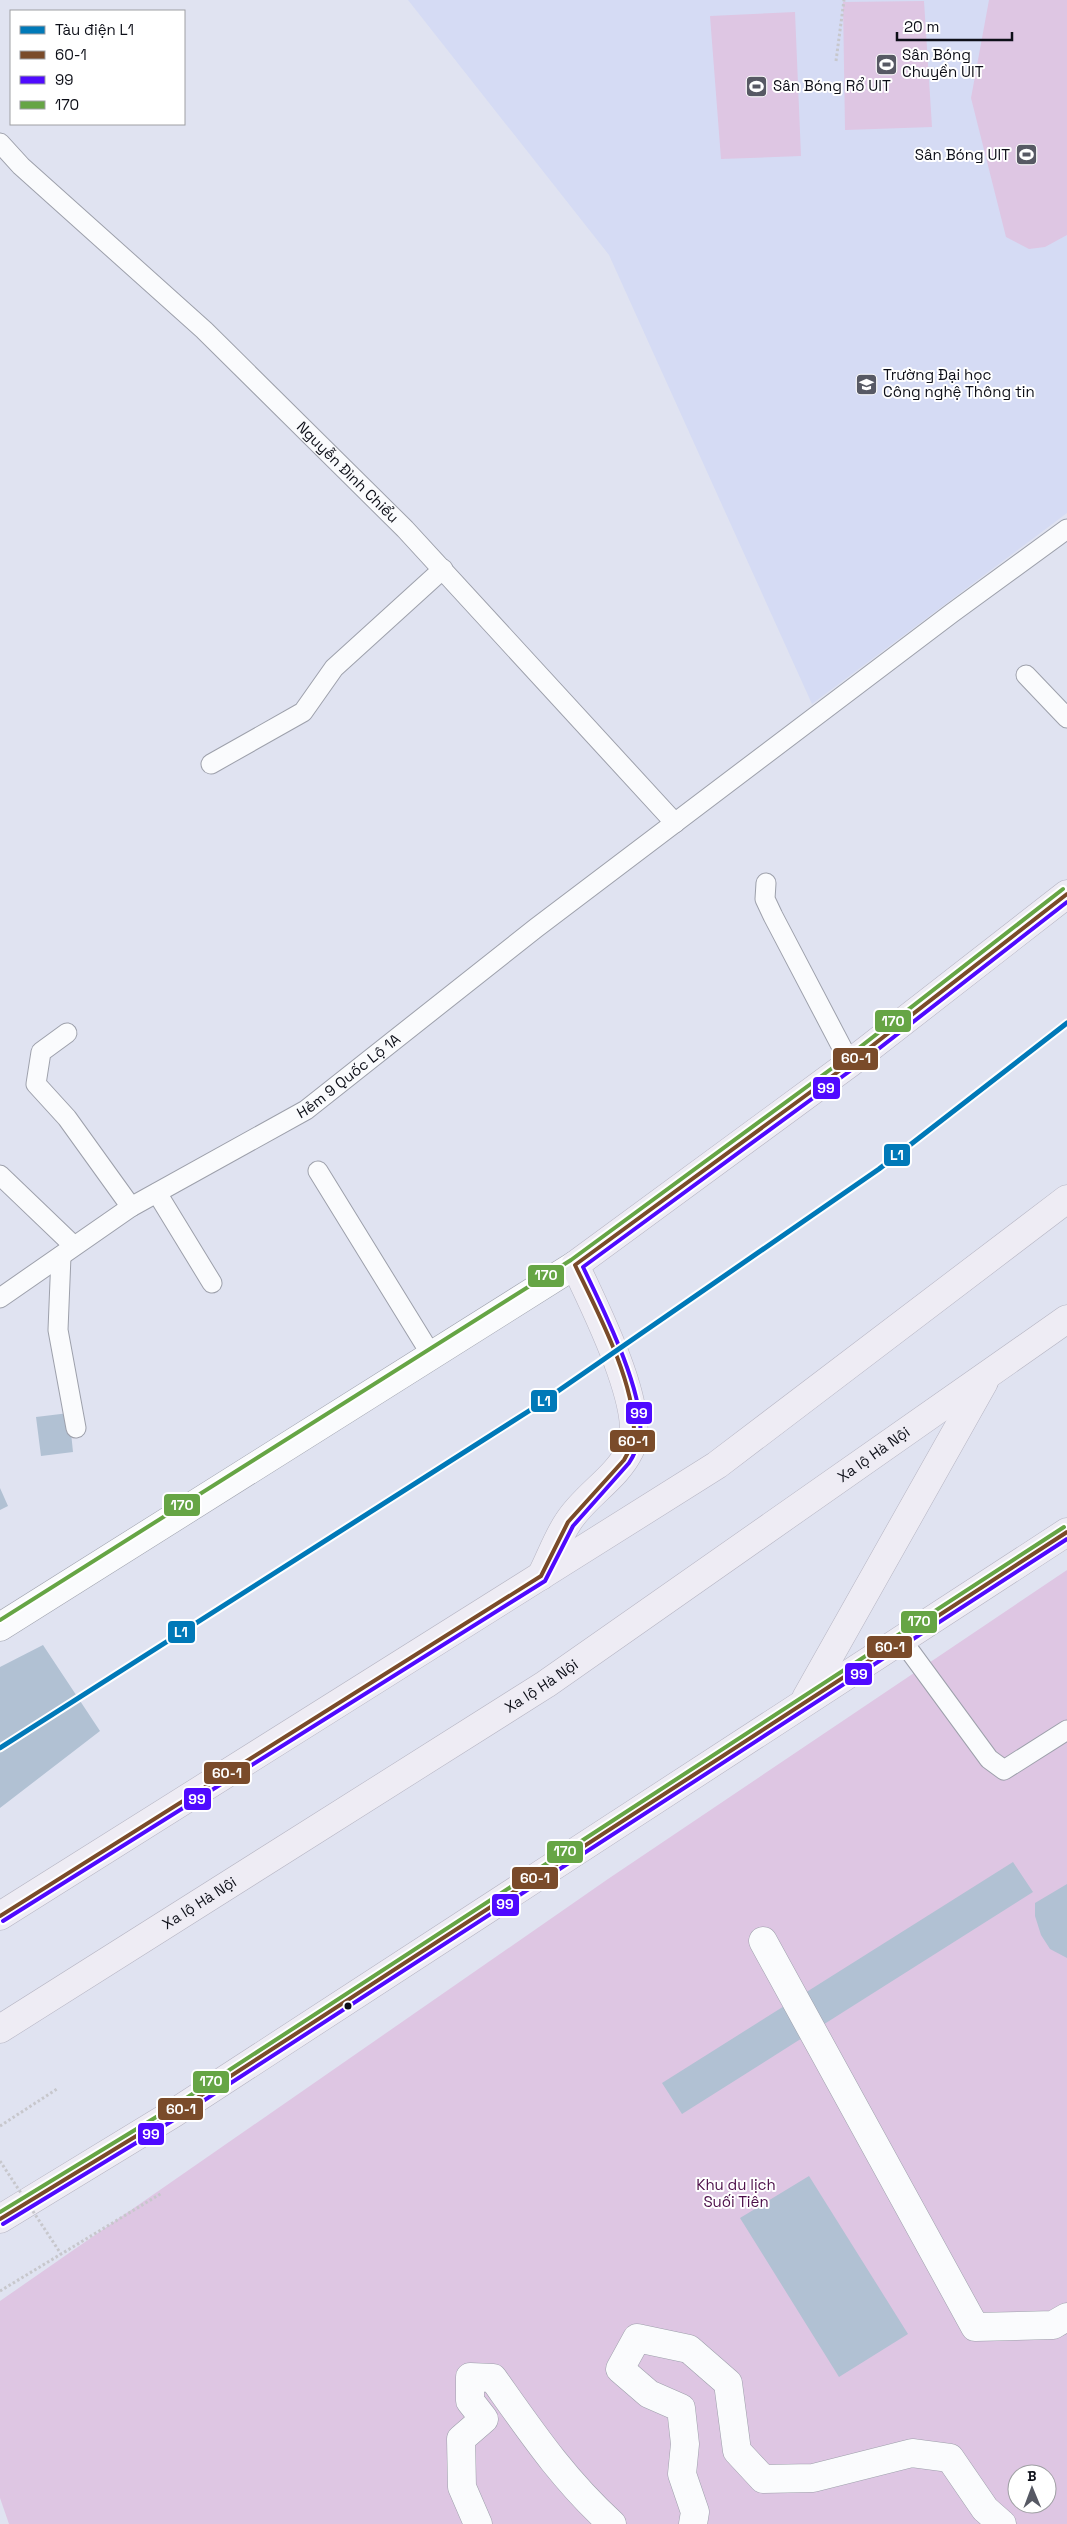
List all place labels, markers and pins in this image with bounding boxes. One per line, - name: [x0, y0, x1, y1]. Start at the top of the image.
- place label: Sân Bóng Chuyền UIT: [902, 45, 984, 81]
- sports icon: Sân Bóng Chuyền UIT: [874, 52, 898, 76]
- sports icon: Sân Bóng Rổ UIT: [745, 74, 769, 98]
- place label: Sân Bóng Rổ UIT: [773, 76, 891, 95]
- sports icon: Sân Bóng UIT: [1014, 143, 1038, 167]
- place label: Sân Bóng UIT: [915, 145, 1010, 164]
- place label: Trường Đại học Công nghệ Thông tin: [883, 365, 1035, 401]
- school or university icon: Trường Đại học Công nghệ Thông tin: [855, 372, 879, 396]
- unlabelled marker: [343, 2001, 353, 2011]

